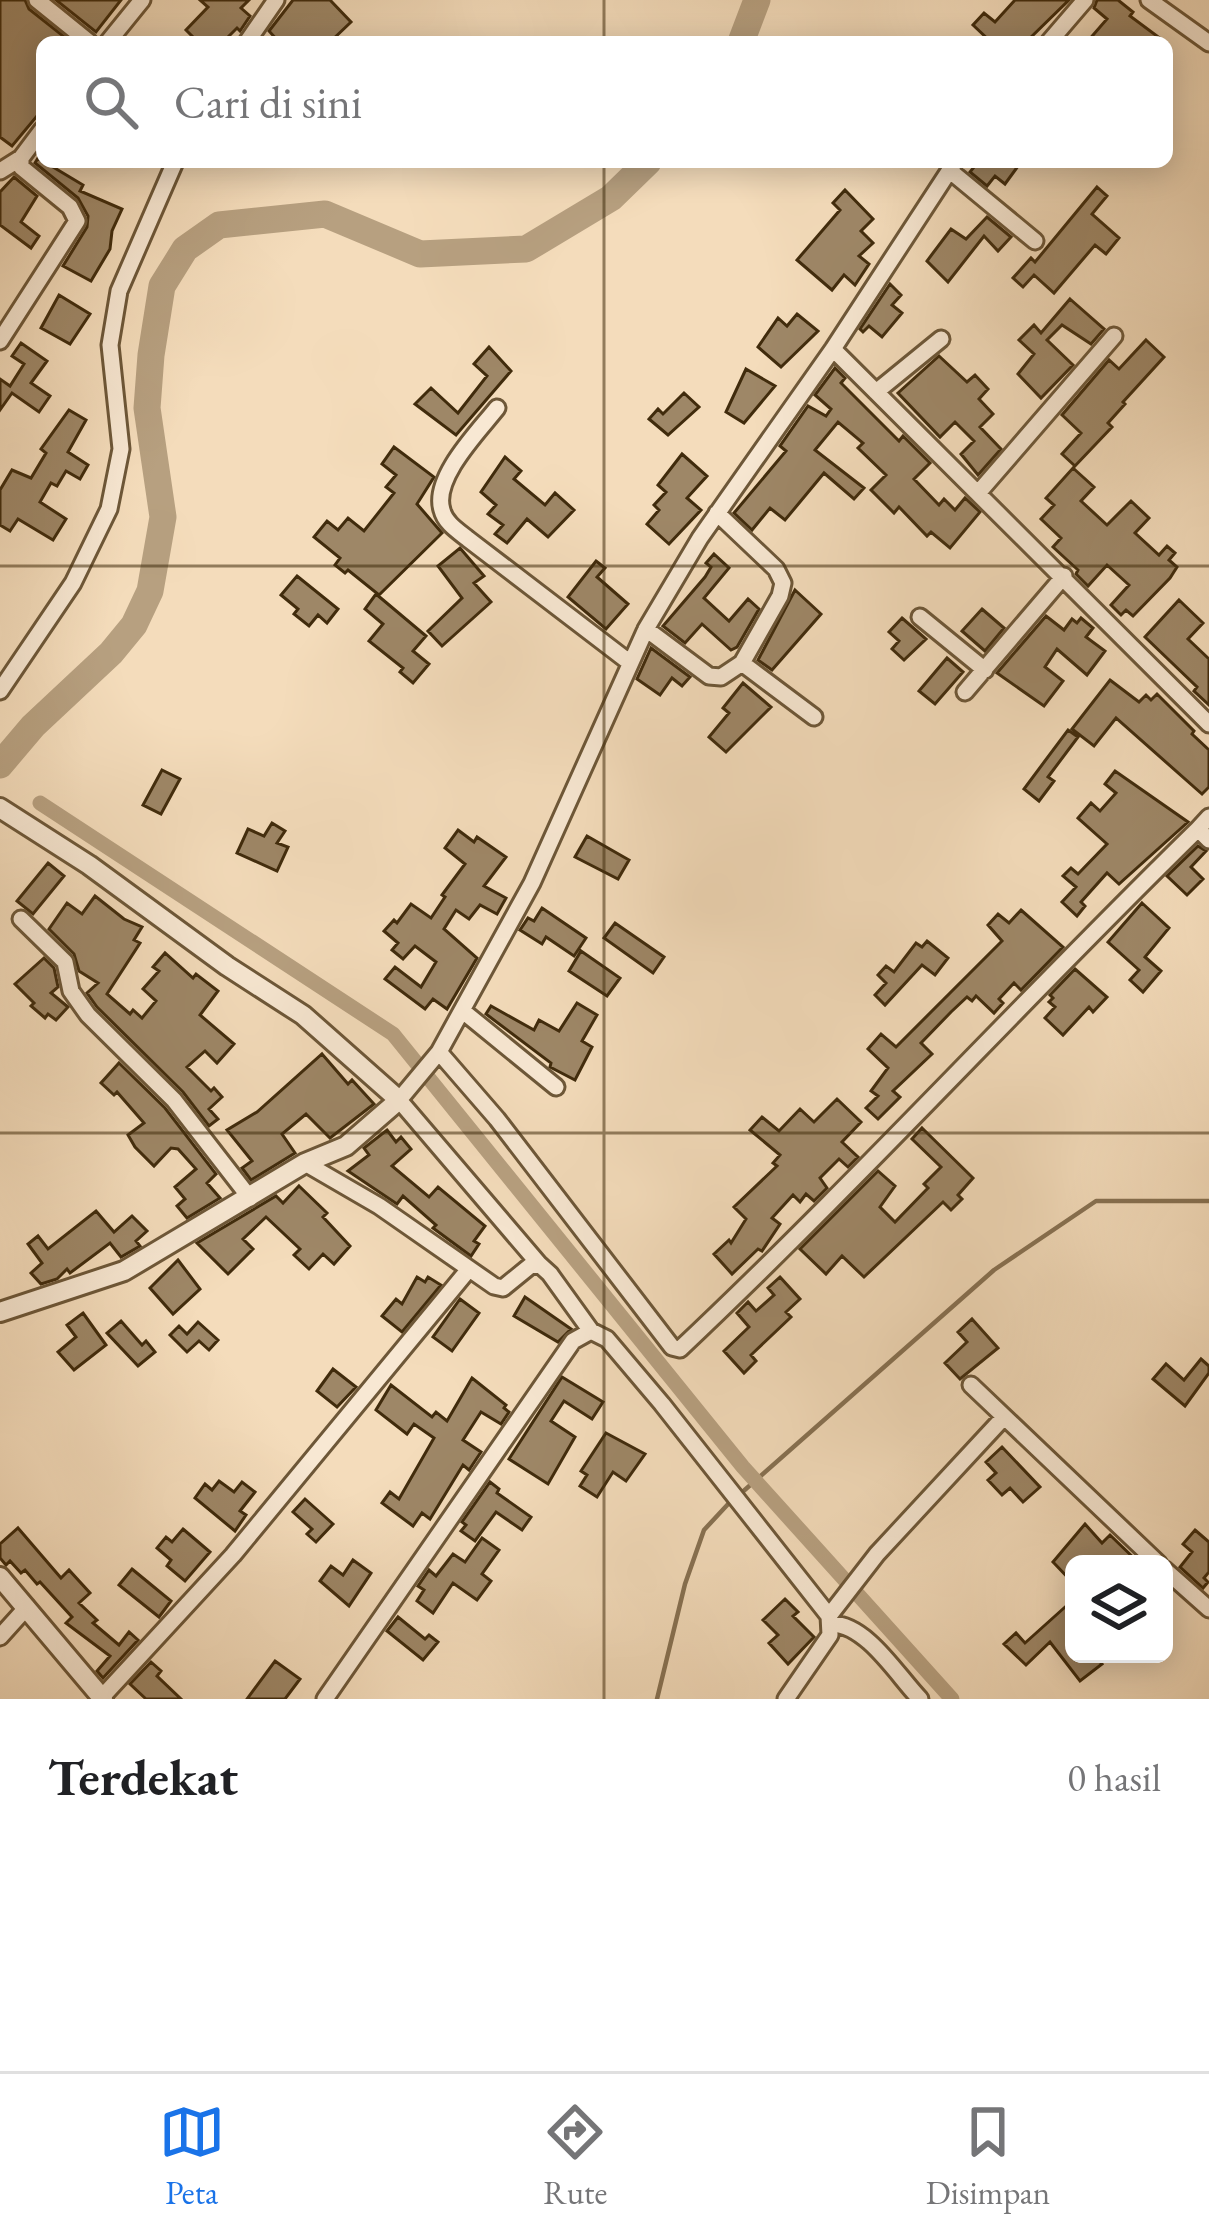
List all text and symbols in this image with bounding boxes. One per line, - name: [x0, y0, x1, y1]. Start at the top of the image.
- search box: [36, 36, 1173, 168]
- icon: search: [78, 69, 144, 135]
- text: Cari di sini: [174, 73, 362, 131]
- map controls: [1065, 1555, 1173, 1663]
- button: layers: [1065, 1555, 1173, 1663]
- text: Terdekat: [48, 1744, 238, 1810]
- text: 0 hasil: [1067, 1752, 1161, 1803]
- tab: Peta: [159, 2099, 225, 2214]
- tab: Rute: [542, 2099, 608, 2214]
- tab: Disimpan: [926, 2099, 1050, 2214]

